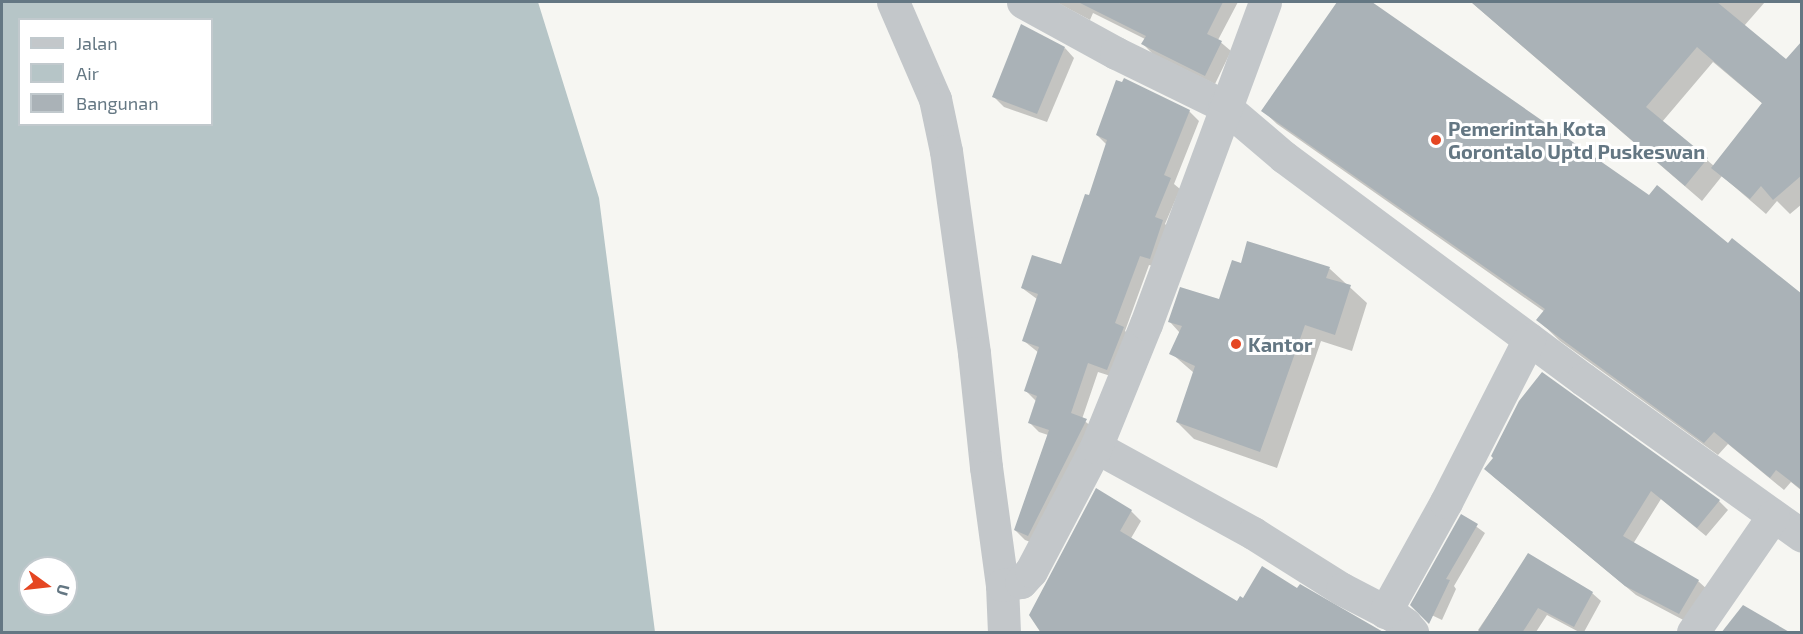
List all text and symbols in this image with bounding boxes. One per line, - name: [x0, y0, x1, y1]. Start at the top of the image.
- legend: [18, 18, 213, 126]
- text: Jalan: [76, 32, 118, 54]
- text: Air: [76, 62, 99, 84]
- text: Bangunan: [76, 92, 159, 114]
- place label: Pemerintah Kota Gorontalo Uptd Puskeswan: [1448, 116, 1705, 163]
- marker: Pemerintah Kota Gorontalo Uptd Puskeswan: [1429, 133, 1443, 147]
- place label: Kantor: [1248, 332, 1313, 356]
- marker: Kantor: [1229, 337, 1243, 351]
- north arrow: [18, 556, 78, 616]
- text: U: [53, 582, 75, 598]

